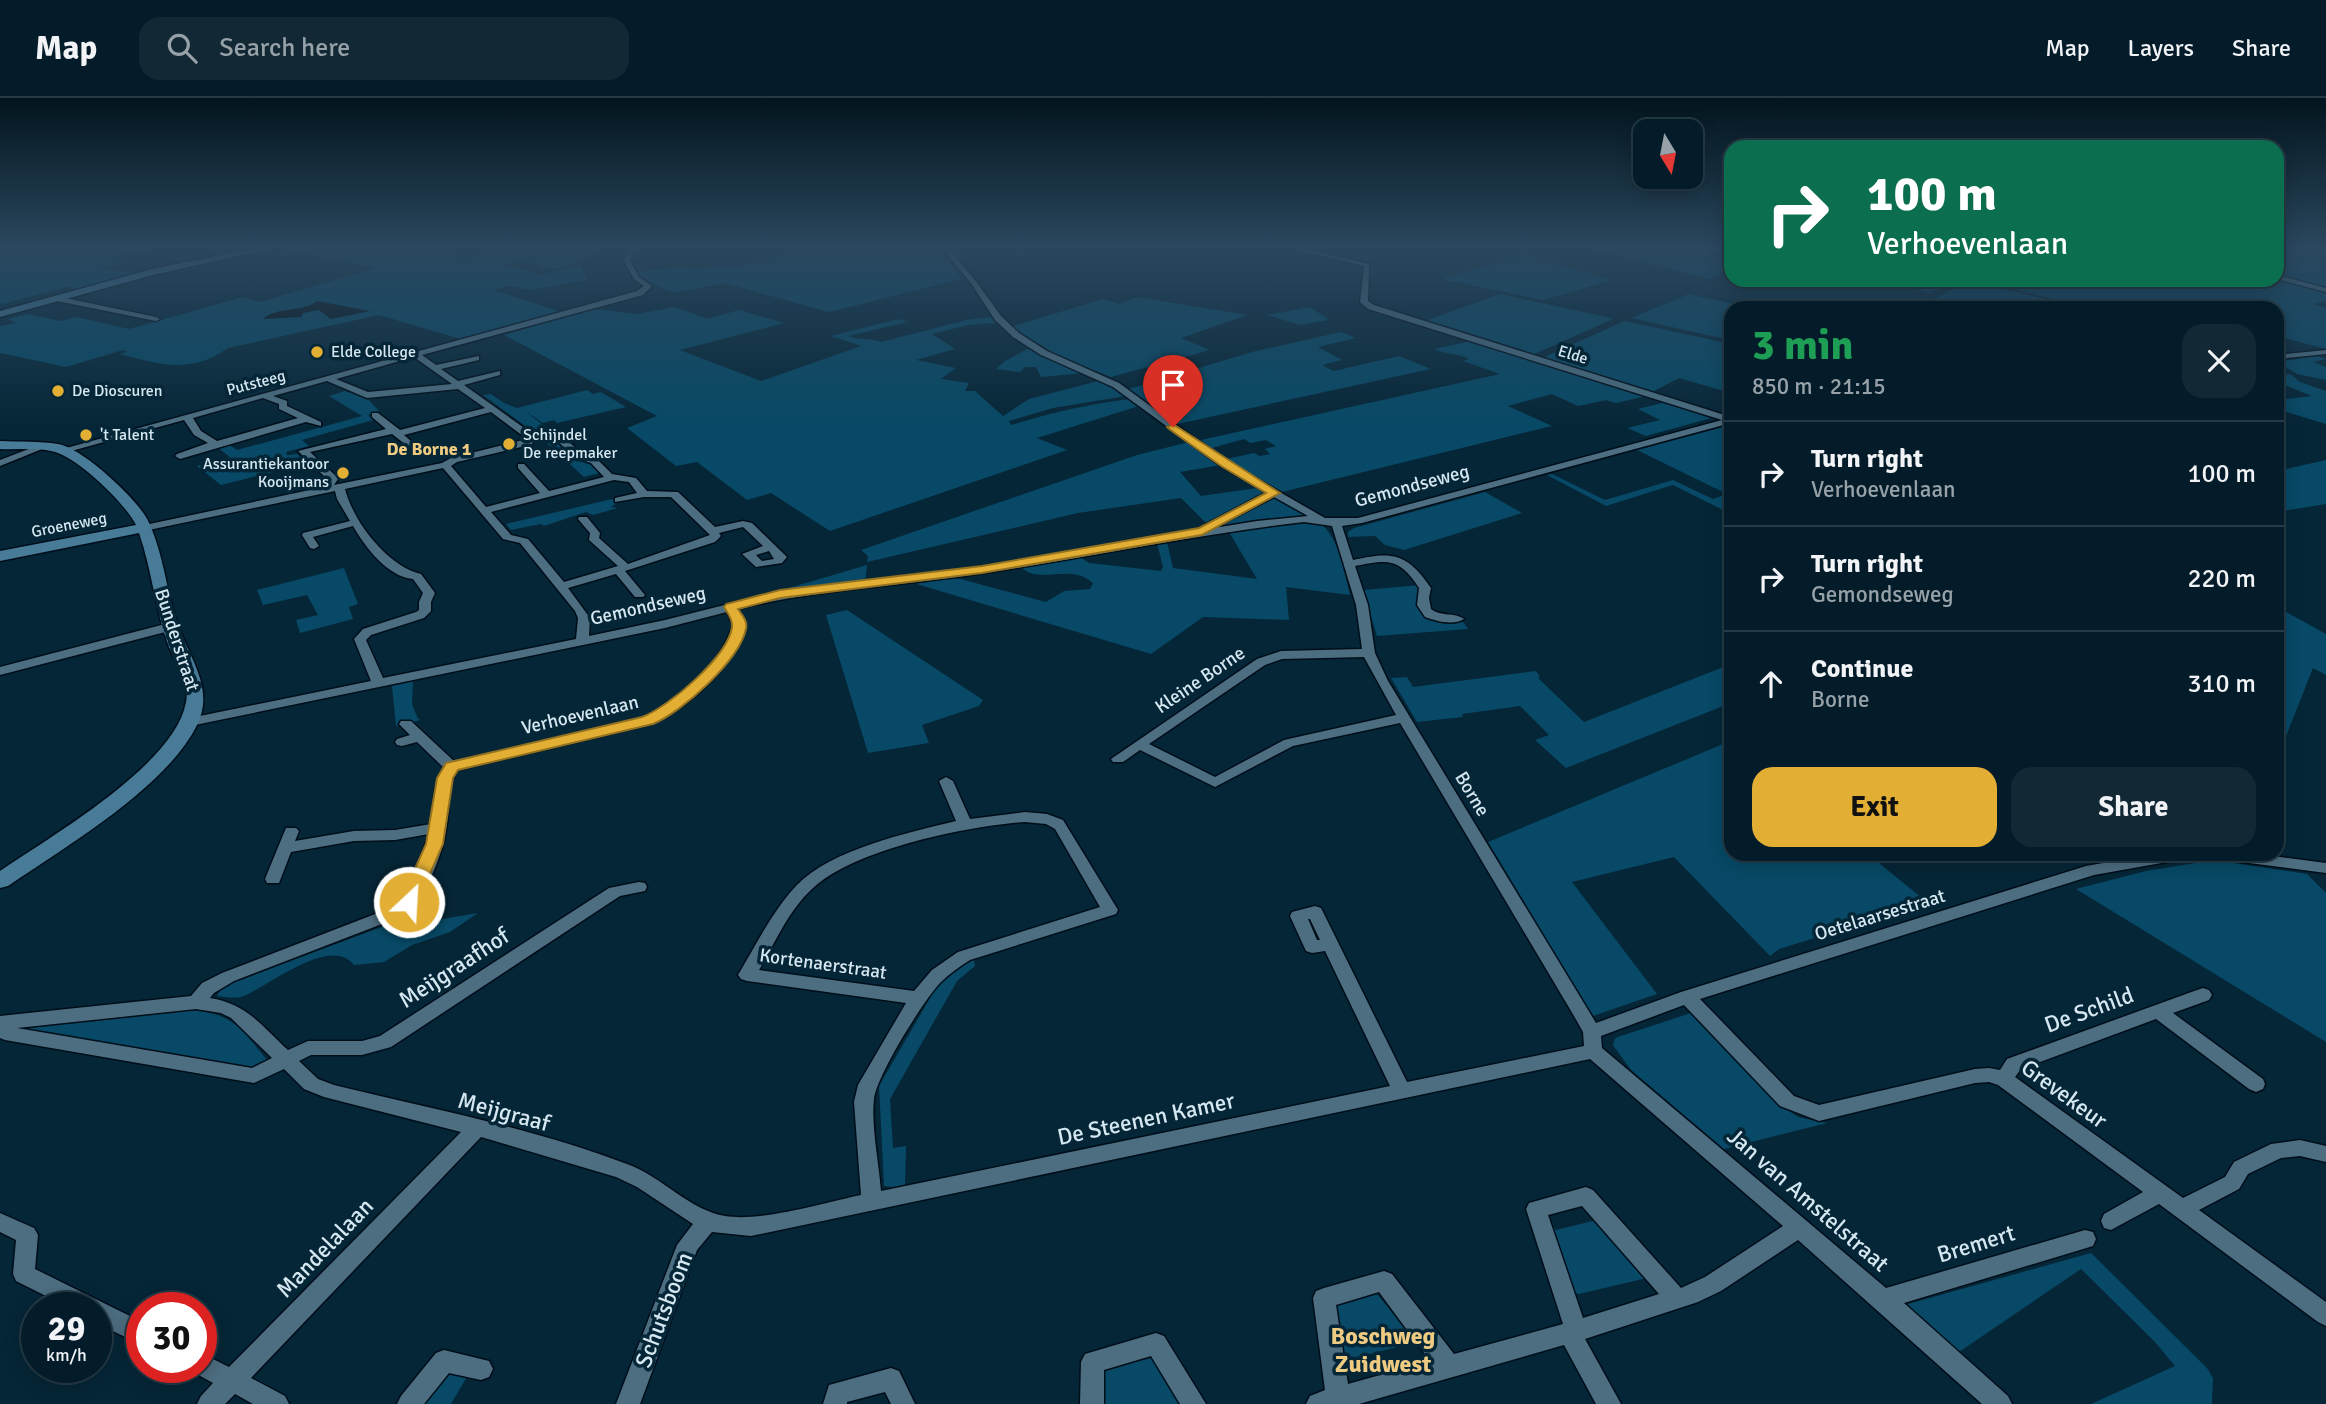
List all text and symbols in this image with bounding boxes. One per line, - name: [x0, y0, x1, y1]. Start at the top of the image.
- search box: [139, 17, 629, 80]
- text: Map: [35, 28, 97, 69]
- icon: search: [163, 29, 201, 67]
- text: Search here: [219, 32, 350, 64]
- text: Map: [2045, 33, 2090, 63]
- text: Layers: [2128, 33, 2194, 63]
- text: Share: [2232, 33, 2291, 63]
- north arrow: [1633, 119, 1703, 189]
- map controls: [1633, 119, 1703, 189]
- text: 100 m: [1867, 164, 1997, 224]
- icon: right: [1752, 168, 1843, 259]
- text: Verhoevenlaan: [1867, 224, 2068, 263]
- text: 3 min: [1752, 320, 1853, 371]
- button: close: [2182, 324, 2256, 398]
- street label: Elde: [1556, 341, 1590, 369]
- place label: Elde College: [331, 342, 416, 362]
- marker: Elde College: [309, 344, 325, 360]
- pin: [1143, 355, 1203, 427]
- street label: Putsteeg: [224, 366, 288, 400]
- icon: arrive: [1154, 366, 1192, 404]
- text: 850 m · 21:15: [1752, 372, 1886, 401]
- place label: De Dioscuren: [72, 381, 163, 401]
- marker: De Dioscuren: [50, 383, 66, 399]
- place label: 't Talent: [100, 425, 154, 445]
- place label: Schijndel De reepmaker: [523, 425, 618, 463]
- marker: 't Talent: [78, 427, 94, 443]
- marker: Schijndel De reepmaker: [501, 436, 517, 452]
- district label: De Borne 1: [387, 438, 472, 460]
- text: Turn right: [1811, 443, 1923, 475]
- place label: Assurantiekantoor Kooijmans: [203, 454, 329, 492]
- icon: right: [1752, 455, 1790, 493]
- text: 100 m: [2187, 458, 2256, 490]
- street label: Gemondseweg: [1352, 459, 1472, 513]
- marker: Assurantiekantoor Kooijmans: [335, 465, 351, 481]
- text: Verhoevenlaan: [1811, 475, 1956, 504]
- street label: Groeneweg: [30, 508, 108, 542]
- text: Turn right: [1811, 548, 1923, 580]
- icon: right: [1752, 560, 1790, 598]
- text: 220 m: [2187, 563, 2256, 595]
- text: Gemondseweg: [1811, 580, 1954, 609]
- street label: Gemondseweg: [588, 581, 708, 631]
- street label: Bunderstraat: [149, 586, 205, 695]
- street label: Kleine Borne: [1150, 641, 1250, 719]
- text: Continue: [1811, 653, 1913, 685]
- icon: ahead: [1752, 665, 1790, 703]
- text: 310 m: [2187, 668, 2256, 700]
- text: Borne: [1811, 685, 1869, 714]
- street label: Verhoevenlaan: [519, 690, 641, 740]
- street label: Borne: [1449, 767, 1495, 821]
- button: Exit: [1752, 767, 1997, 847]
- button: Share: [2011, 767, 2256, 847]
- position arrow: [372, 865, 446, 939]
- street label: Oetelaarsestraat: [1812, 884, 1948, 946]
- street label: Meijgraafhof: [393, 921, 516, 1015]
- street label: Kortenaerstraat: [758, 943, 888, 985]
- street label: De Schild: [2041, 981, 2137, 1039]
- street label: Grevekeur: [2015, 1053, 2113, 1135]
- street label: Meijgraaf: [455, 1086, 554, 1139]
- street label: De Steenen Kamer: [1055, 1086, 1238, 1152]
- street label: Jan van Amstelstraat: [1721, 1122, 1895, 1278]
- street label: Mandelalaan: [270, 1192, 380, 1304]
- street label: Bremert: [1934, 1218, 2018, 1270]
- street label: Schutsboom: [629, 1248, 699, 1372]
- speed limit sign: 30: [126, 1292, 217, 1383]
- text: 29: [48, 1307, 85, 1350]
- district label: Boschweg Zuidwest: [1331, 1321, 1436, 1379]
- text: km/h: [46, 1344, 87, 1366]

